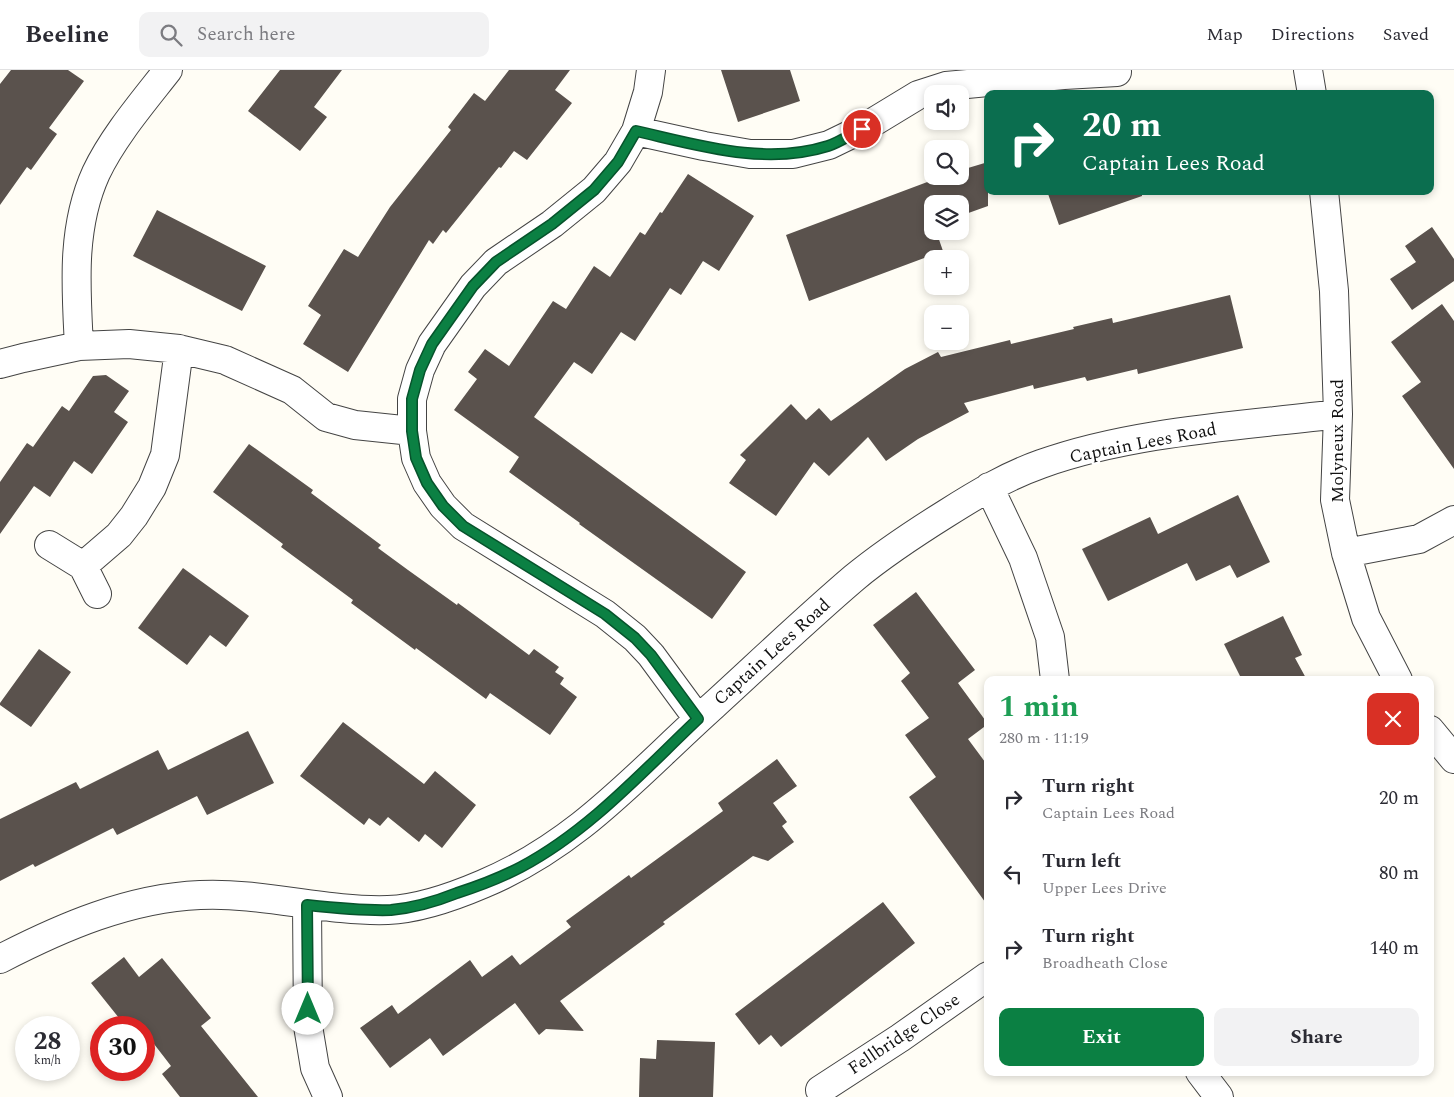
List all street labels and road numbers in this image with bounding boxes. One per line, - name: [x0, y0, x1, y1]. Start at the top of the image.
- street label: Molyneux Road: [1324, 379, 1351, 503]
- street label: Captain Lees Road: [1067, 415, 1219, 471]
- street label: Captain Lees Road: [707, 592, 837, 712]
- street label: Fellbridge Close: [842, 986, 966, 1082]

